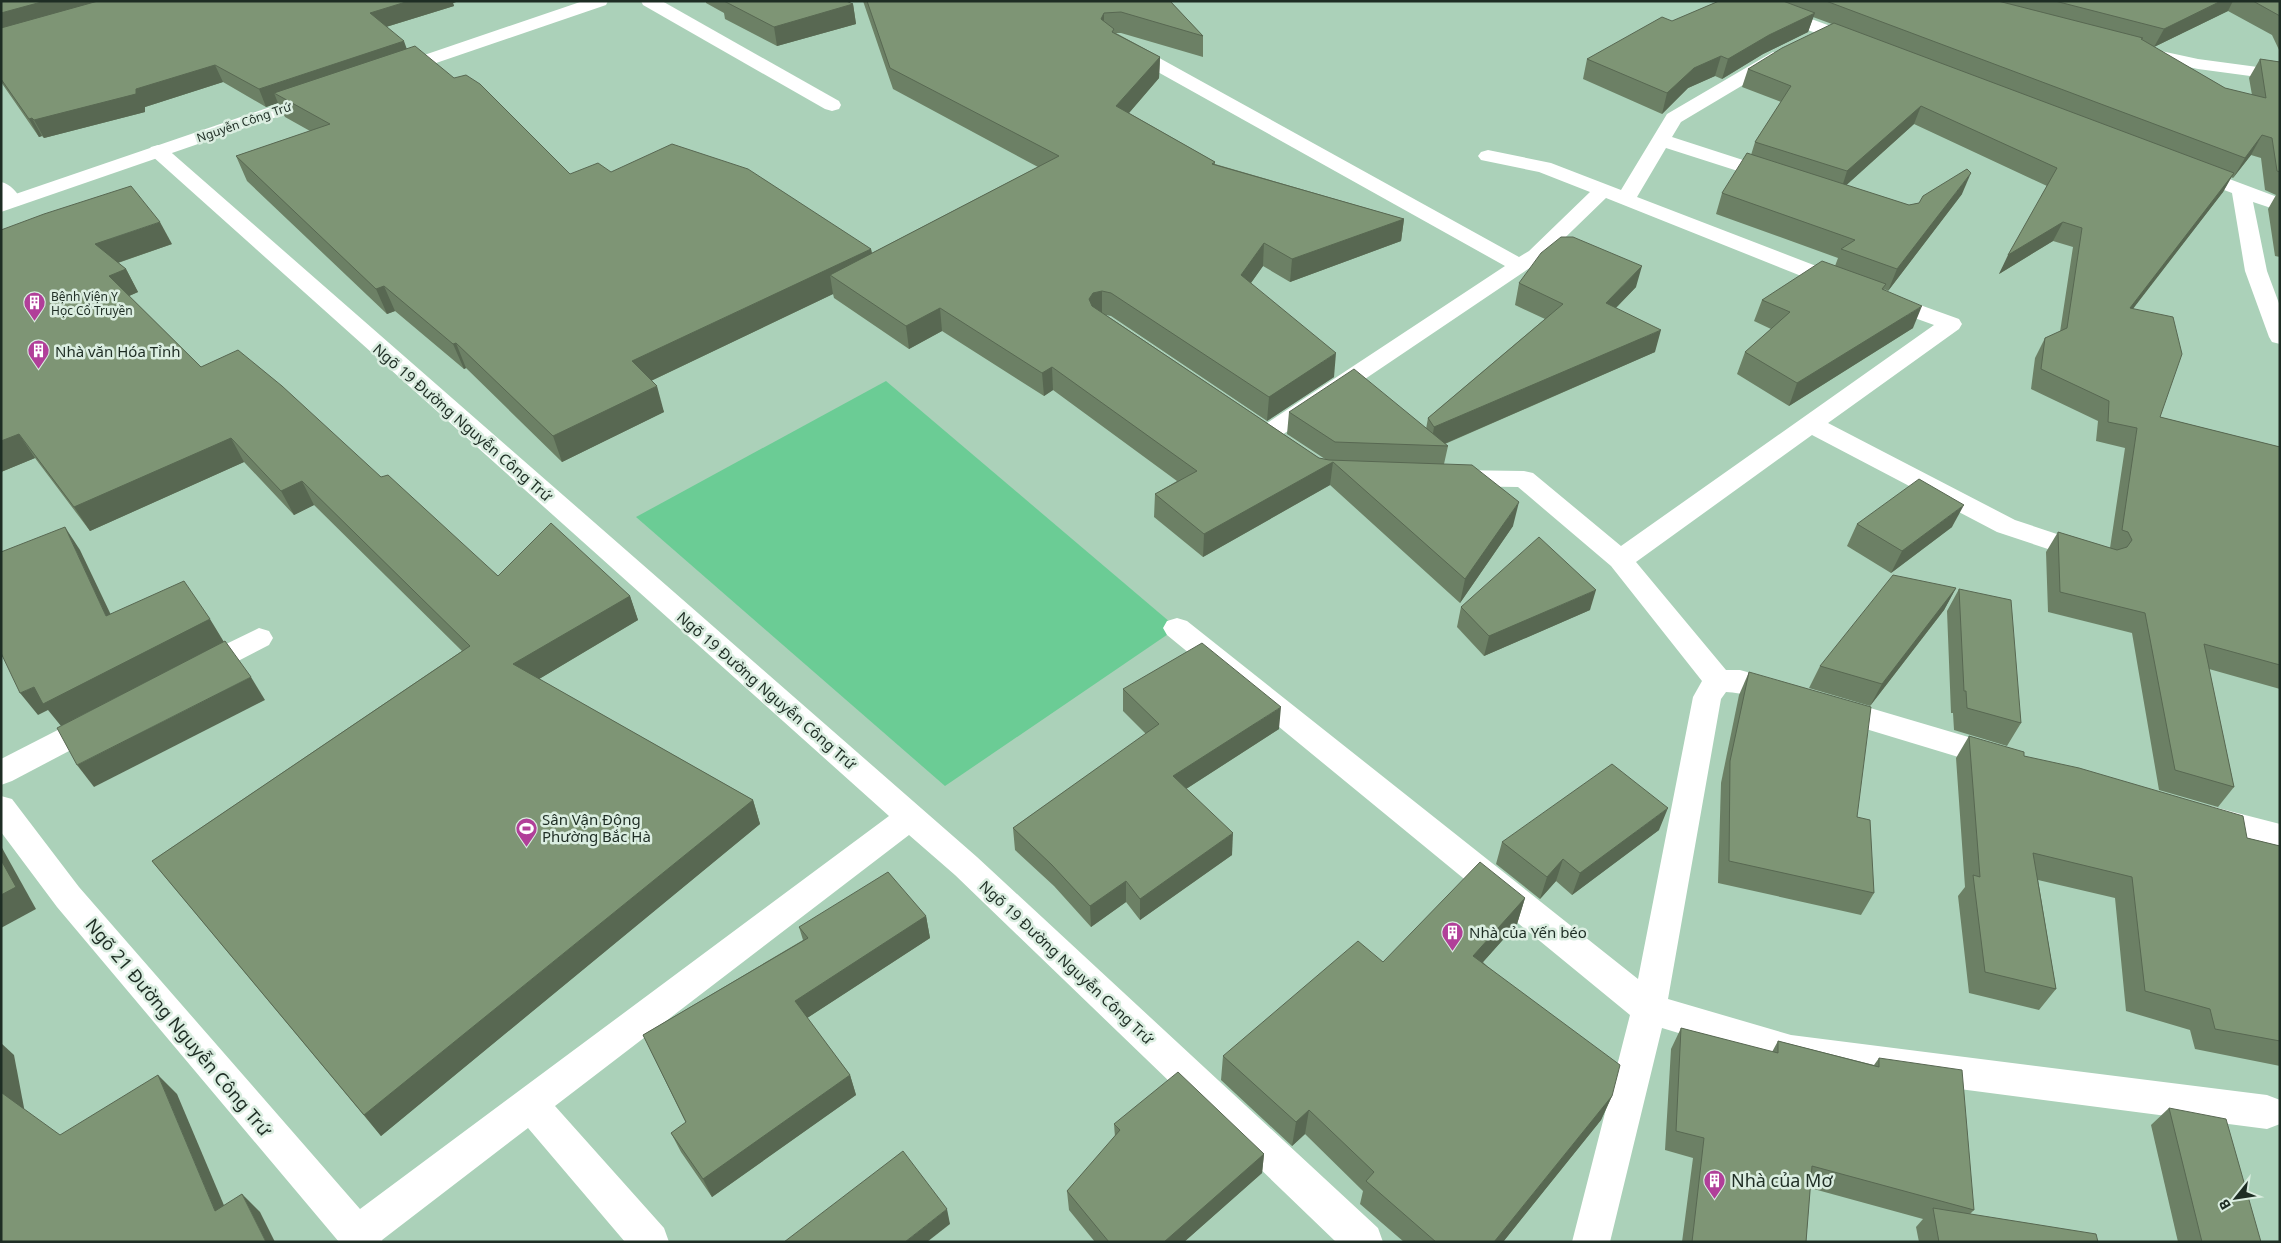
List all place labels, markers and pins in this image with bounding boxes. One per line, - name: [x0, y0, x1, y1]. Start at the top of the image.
- place label: Bệnh Viện Y Học Cổ Truyền: [51, 288, 133, 319]
- building icon: Bệnh Viện Y Học Cổ Truyền: [23, 291, 47, 322]
- building icon: Nhà văn Hóa Tỉnh: [27, 339, 51, 370]
- place label: Nhà văn Hóa Tỉnh: [55, 341, 180, 361]
- place label: Sân Vận Động Phường Bắc Hà: [542, 809, 651, 846]
- sports icon: Sân Vận Động Phường Bắc Hà: [514, 816, 538, 847]
- building icon: Nhà của Yến béo: [1441, 920, 1465, 951]
- place label: Nhà của Yến béo: [1469, 922, 1587, 942]
- building icon: Nhà của Mơ: [1703, 1168, 1727, 1199]
- place label: Nhà của Mơ: [1731, 1168, 1833, 1192]

